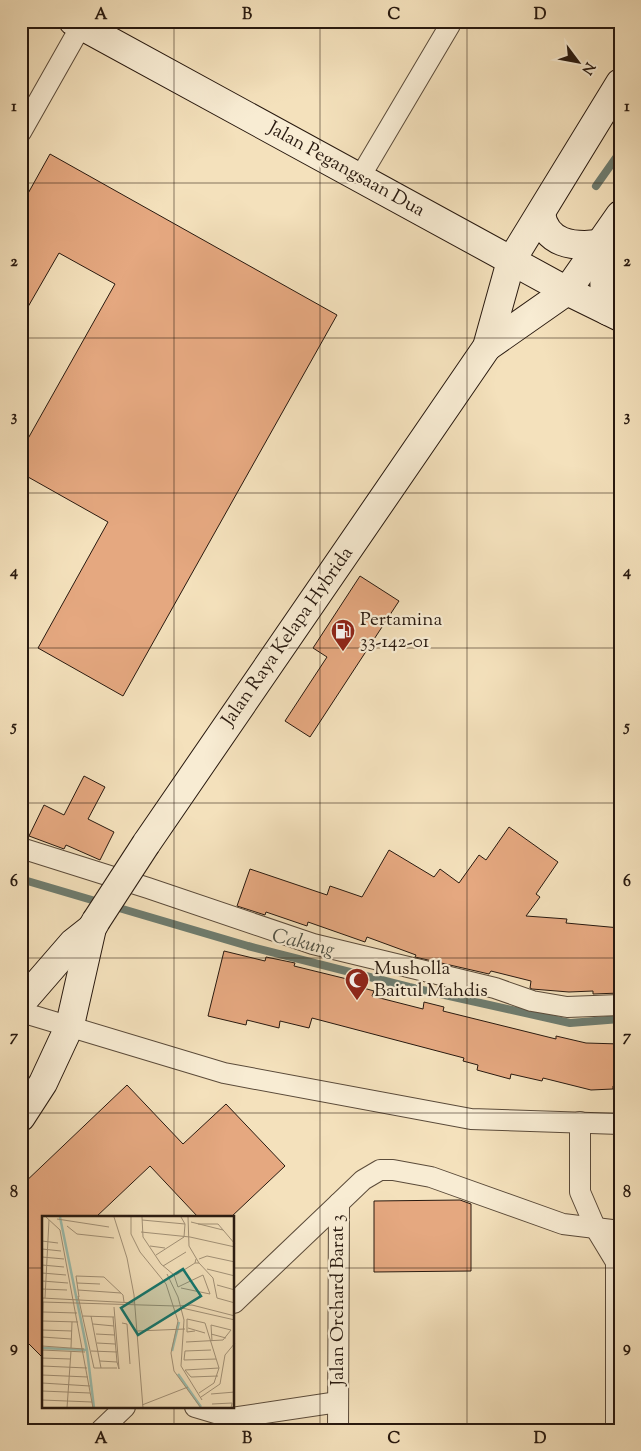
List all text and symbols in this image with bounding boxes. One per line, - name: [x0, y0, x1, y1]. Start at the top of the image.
- text: A: [95, 4, 108, 27]
- text: B: [242, 4, 252, 27]
- text: C: [388, 4, 401, 27]
- text: D: [534, 4, 547, 27]
- north arrow: [554, 38, 604, 88]
- text: N: [576, 58, 599, 78]
- text: 1: [11, 96, 17, 119]
- text: 1: [624, 96, 630, 119]
- street label: Jalan Pegangsaan Dua: [262, 115, 430, 225]
- text: 2: [10, 251, 18, 274]
- text: 2: [623, 251, 631, 274]
- text: 3: [11, 406, 18, 429]
- text: 3: [624, 406, 631, 429]
- street label: Jalan Raya Kelapa Hybrida: [215, 542, 360, 733]
- text: 4: [9, 561, 18, 584]
- text: 4: [622, 561, 631, 584]
- place label: Pertamina 33-142-01: [360, 607, 442, 656]
- fuel station icon: Pertamina 33-142-01: [330, 618, 356, 652]
- text: 5: [9, 716, 17, 739]
- text: 5: [622, 716, 630, 739]
- text: 6: [10, 871, 18, 894]
- text: 6: [623, 871, 631, 894]
- water label: Cakung: [269, 922, 338, 966]
- place label: Musholla Baitul Mahdis: [374, 956, 488, 1005]
- mosque icon: Musholla Baitul Mahdis: [344, 967, 370, 1001]
- text: 7: [10, 1026, 19, 1049]
- text: 7: [623, 1026, 632, 1049]
- text: 8: [10, 1182, 18, 1205]
- text: 8: [623, 1182, 631, 1205]
- street label: Jalan Orchard Barat 3: [325, 1214, 352, 1387]
- inset map: [42, 1216, 235, 1408]
- text: 9: [10, 1337, 18, 1360]
- text: 9: [623, 1337, 631, 1360]
- text: A: [95, 1428, 108, 1451]
- text: B: [242, 1428, 252, 1451]
- text: C: [388, 1428, 401, 1451]
- text: D: [534, 1428, 547, 1451]

